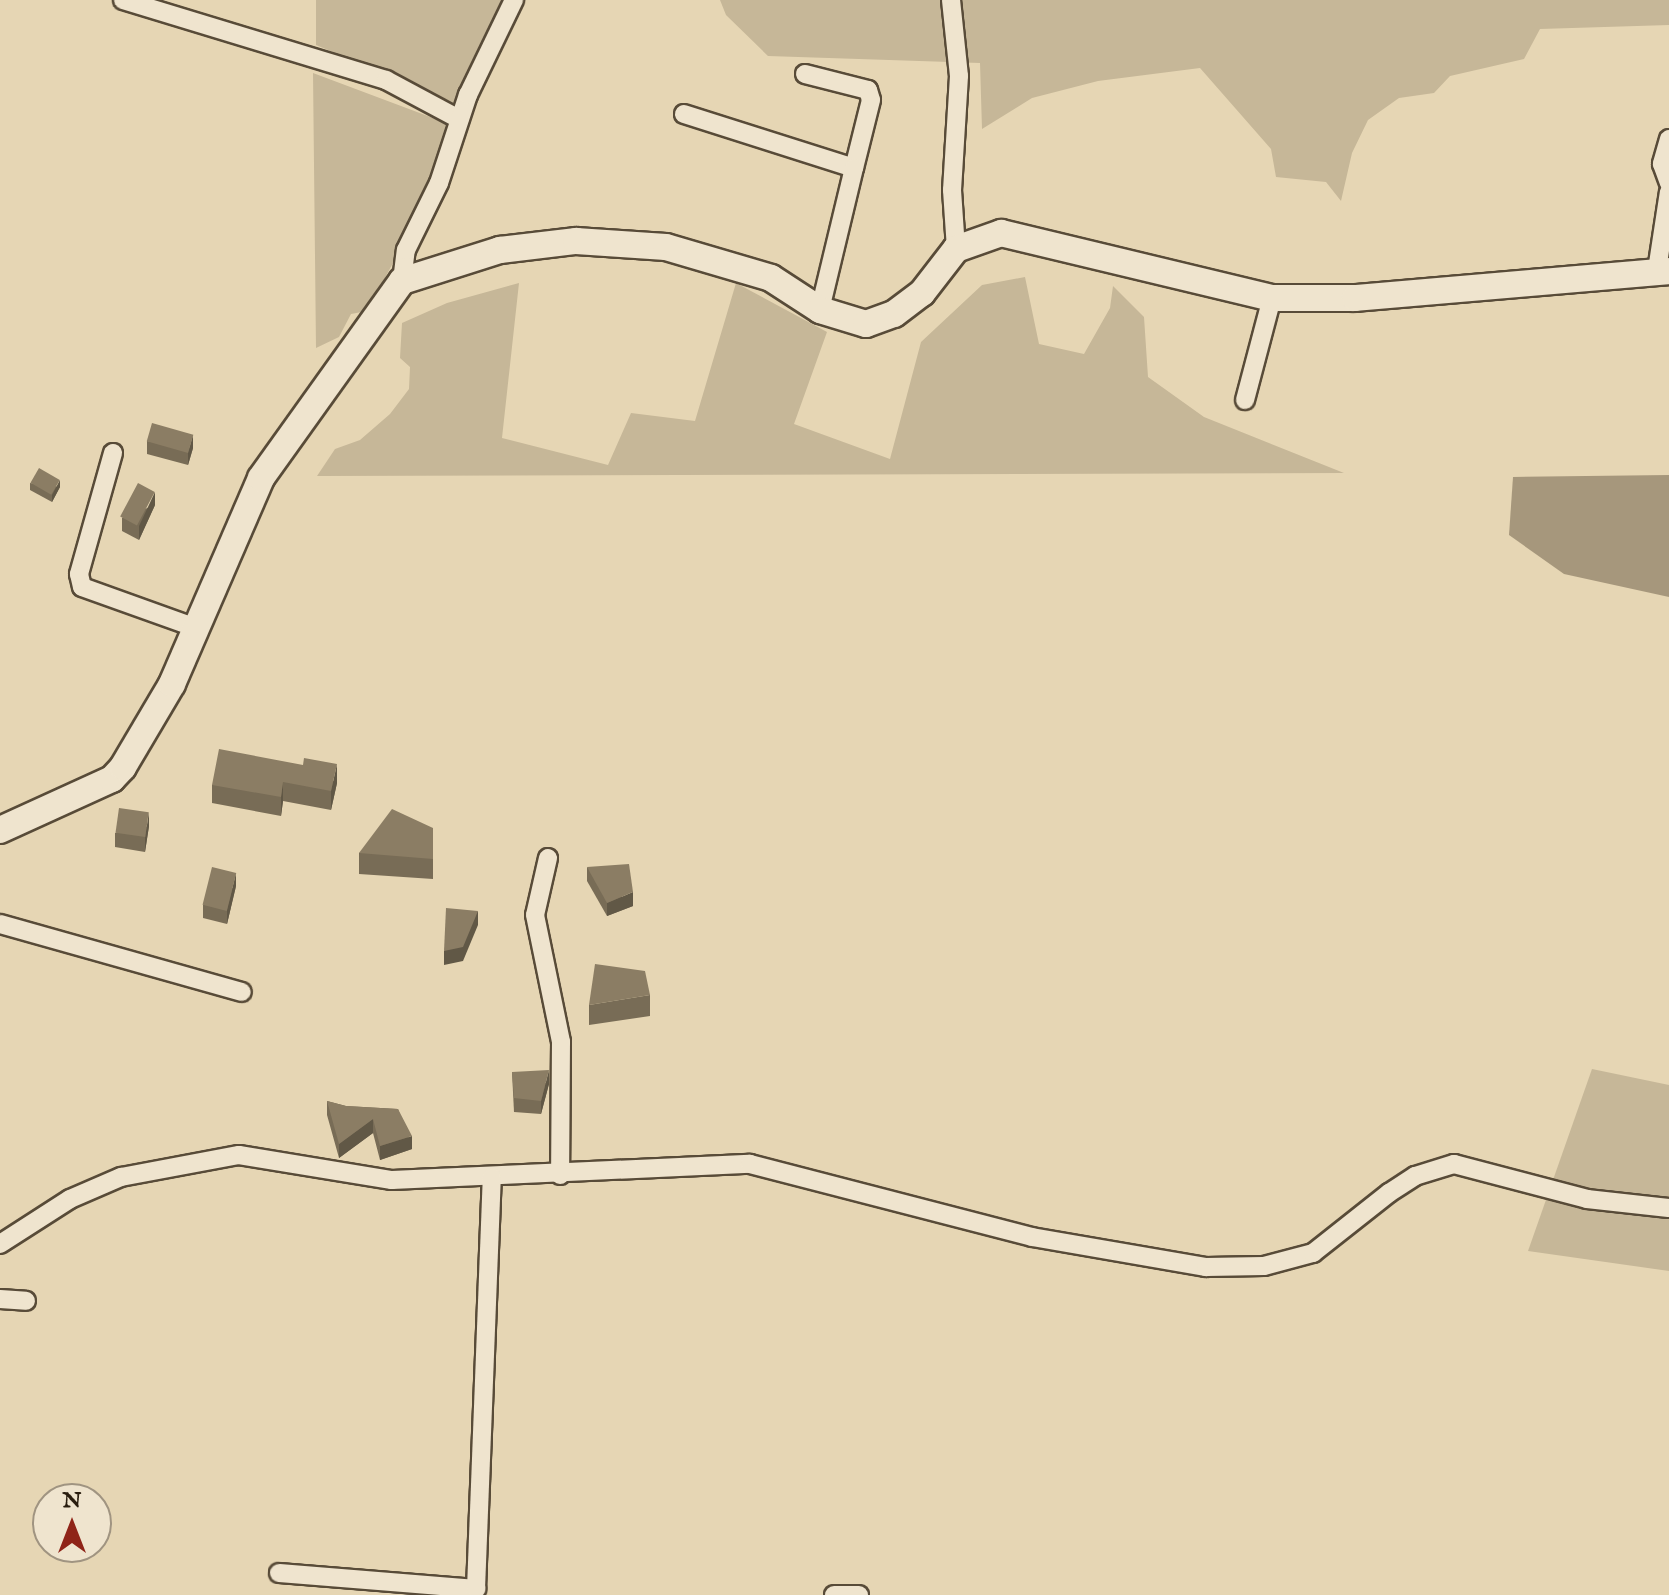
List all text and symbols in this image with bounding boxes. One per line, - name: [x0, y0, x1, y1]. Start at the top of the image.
- north arrow: [32, 1483, 112, 1563]
- text: N: [62, 1487, 82, 1515]

